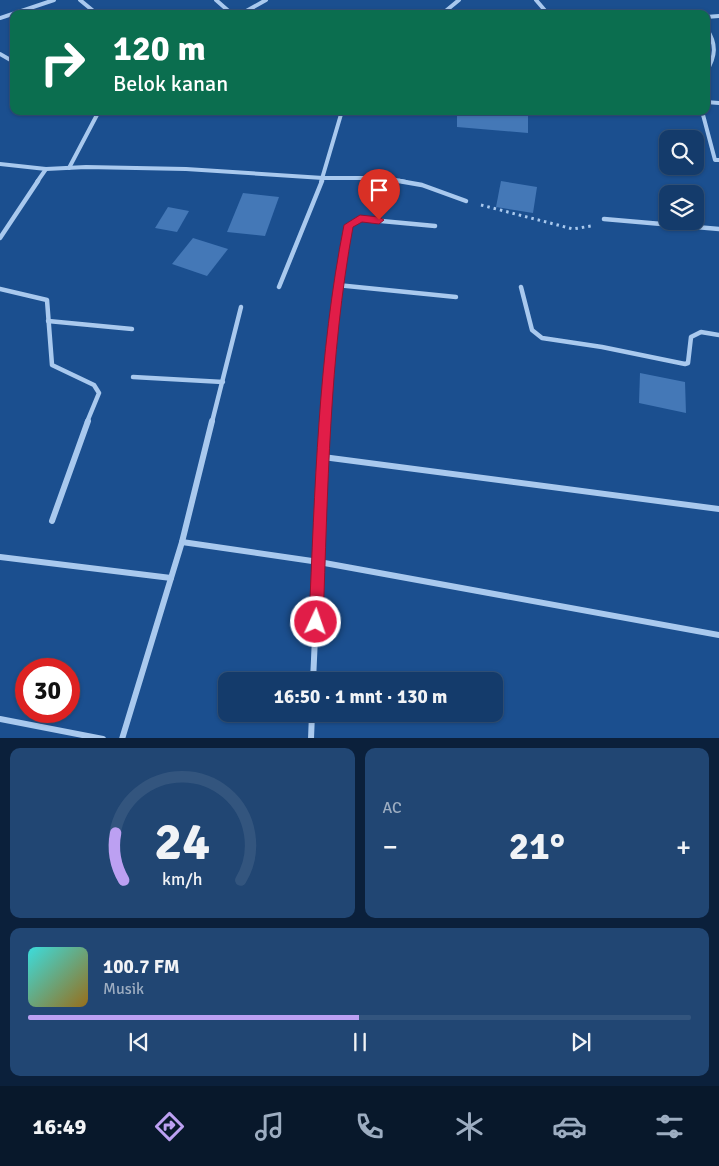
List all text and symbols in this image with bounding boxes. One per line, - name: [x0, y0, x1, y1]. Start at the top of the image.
- text: 120 m: [113, 27, 206, 70]
- icon: right: [30, 30, 95, 95]
- text: Belok kanan: [113, 70, 228, 97]
- map controls: [659, 130, 704, 230]
- button: search: [659, 130, 704, 175]
- pin: [358, 169, 400, 220]
- icon: arrive: [365, 176, 393, 204]
- button: layers: [659, 185, 704, 230]
- position arrow: [289, 595, 341, 647]
- speed limit sign: 30: [15, 658, 80, 723]
- text: 16:50 · 1 mnt · 130 m: [274, 685, 447, 709]
- text: AC: [383, 798, 402, 818]
- text: 24: [154, 810, 210, 874]
- text: 21°: [509, 823, 565, 870]
- text: −: [383, 830, 398, 864]
- text: +: [676, 830, 691, 864]
- text: km/h: [162, 868, 202, 890]
- text: 100.7 FM: [103, 955, 180, 979]
- text: Musik: [103, 979, 144, 999]
- icon: previous: [125, 1028, 153, 1056]
- icon: pause: [346, 1028, 374, 1056]
- icon: next: [567, 1028, 595, 1056]
- icon: directions: [152, 1109, 187, 1144]
- icon: music: [252, 1109, 287, 1144]
- icon: phone: [352, 1109, 387, 1144]
- icon: climate: [452, 1109, 487, 1144]
- icon: car: [552, 1109, 587, 1144]
- icon: filters: [652, 1109, 687, 1144]
- text: 16:49: [33, 1113, 87, 1140]

